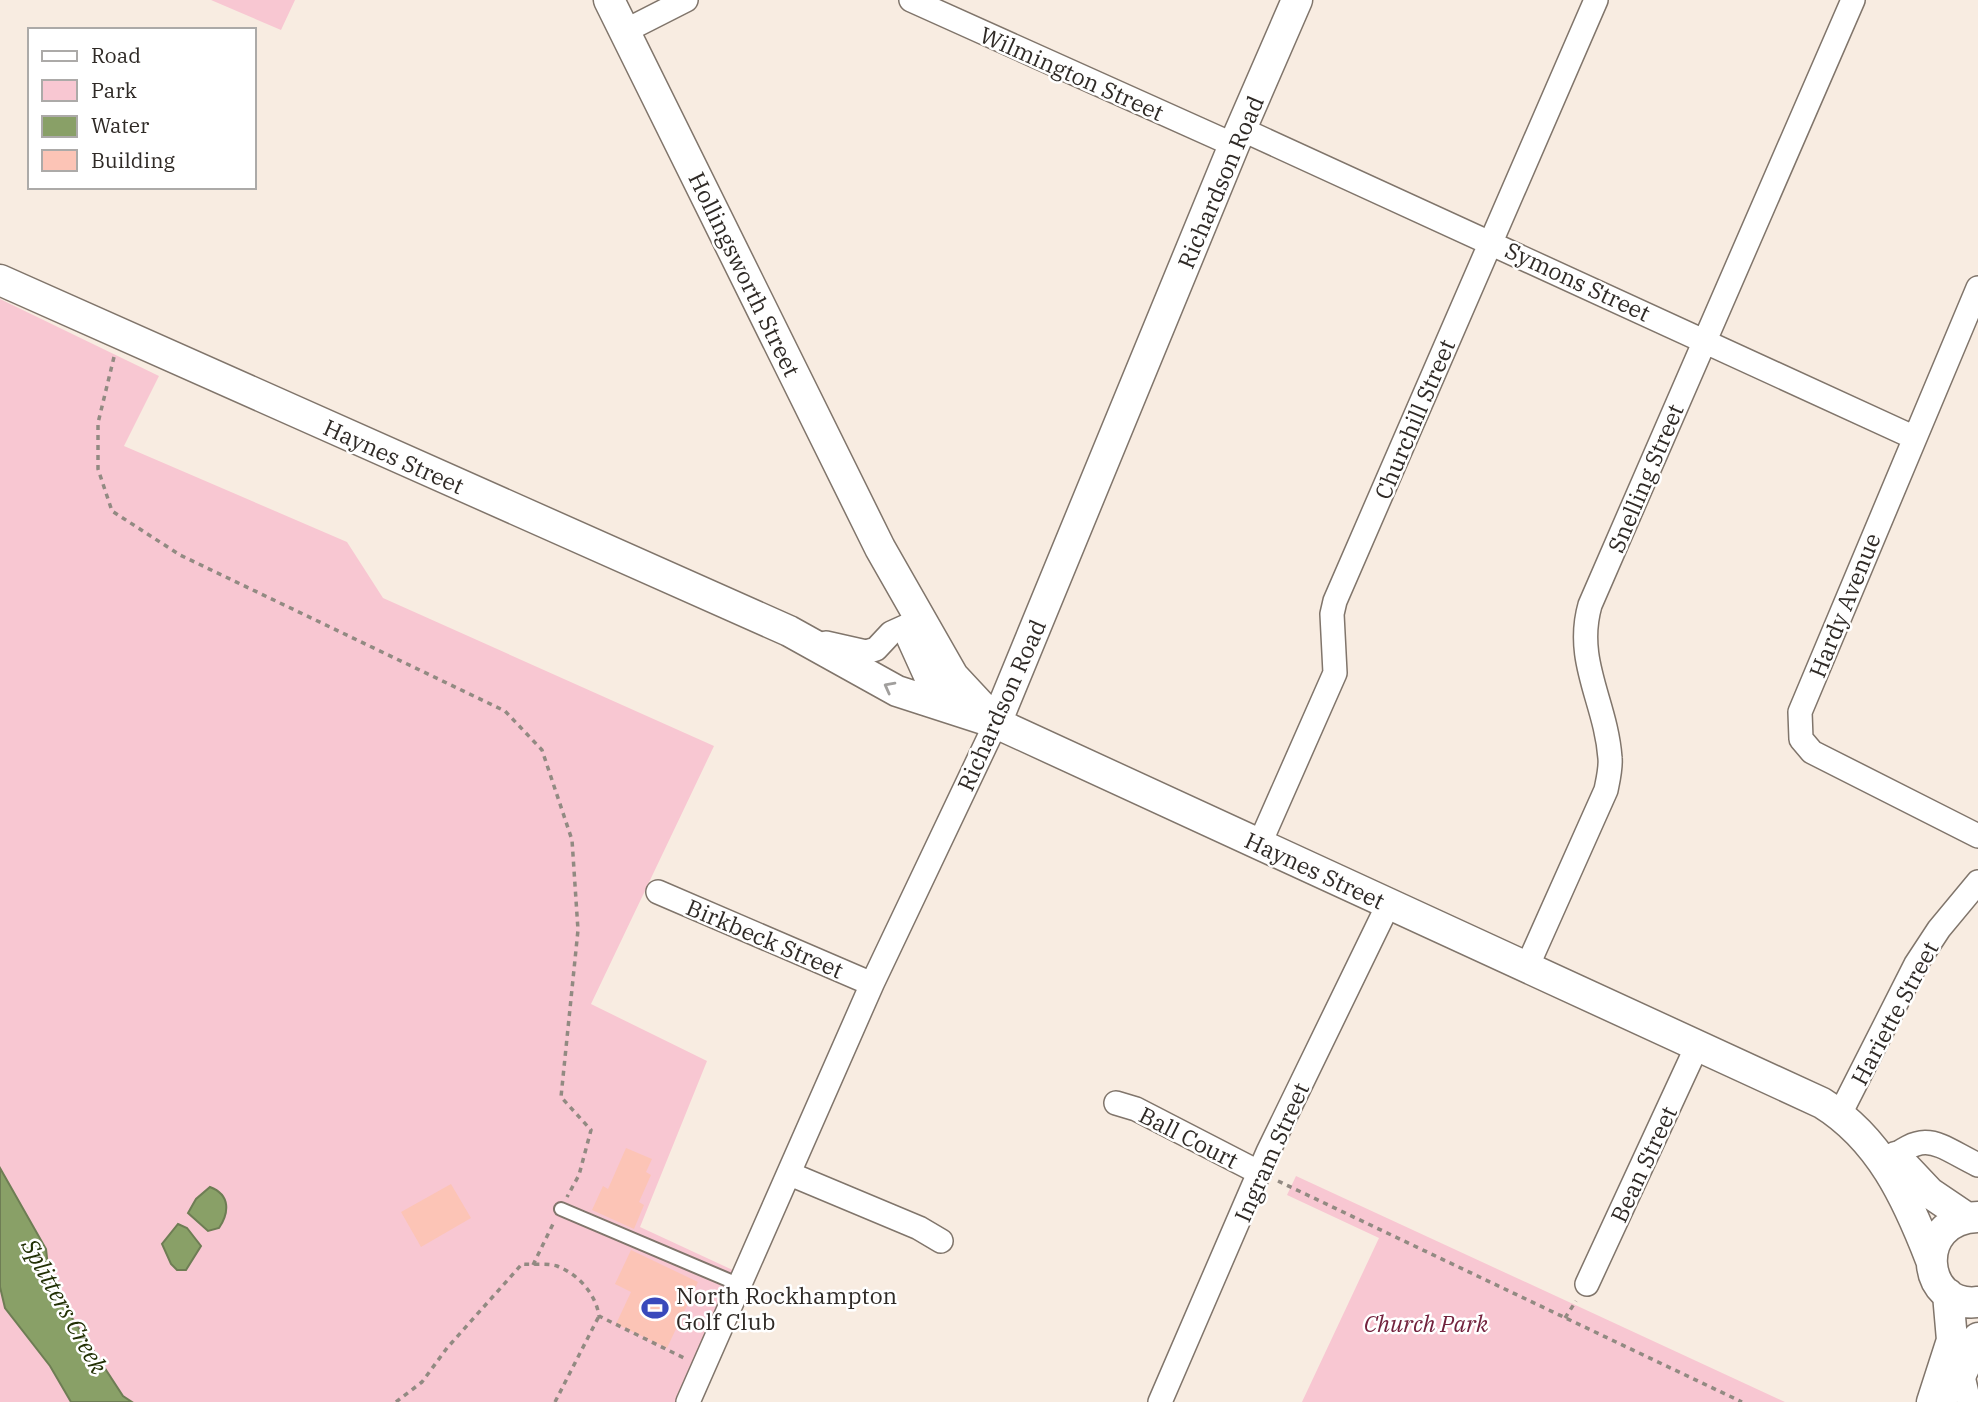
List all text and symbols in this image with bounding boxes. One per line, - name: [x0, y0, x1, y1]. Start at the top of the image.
- street label: Wilmington Street: [975, 19, 1169, 127]
- legend: [28, 28, 256, 189]
- text: Road: [91, 41, 141, 69]
- text: Park: [91, 76, 138, 104]
- street label: Richardson Road: [1170, 91, 1270, 273]
- text: Water: [91, 111, 150, 139]
- text: Building: [91, 146, 176, 174]
- street label: Hollingsworth Street: [682, 167, 808, 381]
- street label: Symons Street: [1501, 234, 1655, 328]
- street label: Churchill Street: [1367, 334, 1461, 504]
- street label: Snelling Street: [1600, 399, 1690, 557]
- street label: Haynes Street: [319, 412, 469, 500]
- street label: Hardy Avenue: [1801, 528, 1887, 682]
- street label: Richardson Road: [950, 615, 1052, 795]
- one-way arrow: [884, 682, 896, 695]
- street label: Haynes Street: [1240, 825, 1390, 915]
- street label: Birkbeck Street: [682, 891, 848, 985]
- street label: Hariette Street: [1844, 936, 1944, 1090]
- street label: Ingram Street: [1227, 1077, 1315, 1227]
- street label: Ball Court: [1134, 1099, 1244, 1175]
- street label: Bean Street: [1603, 1101, 1683, 1227]
- water label: Splitters Creek: [14, 1232, 115, 1380]
- place label: North Rockhampton Golf Club: [676, 1280, 897, 1336]
- sports icon: North Rockhampton Golf Club: [640, 1293, 670, 1323]
- park label: Church Park: [1364, 1308, 1489, 1338]

